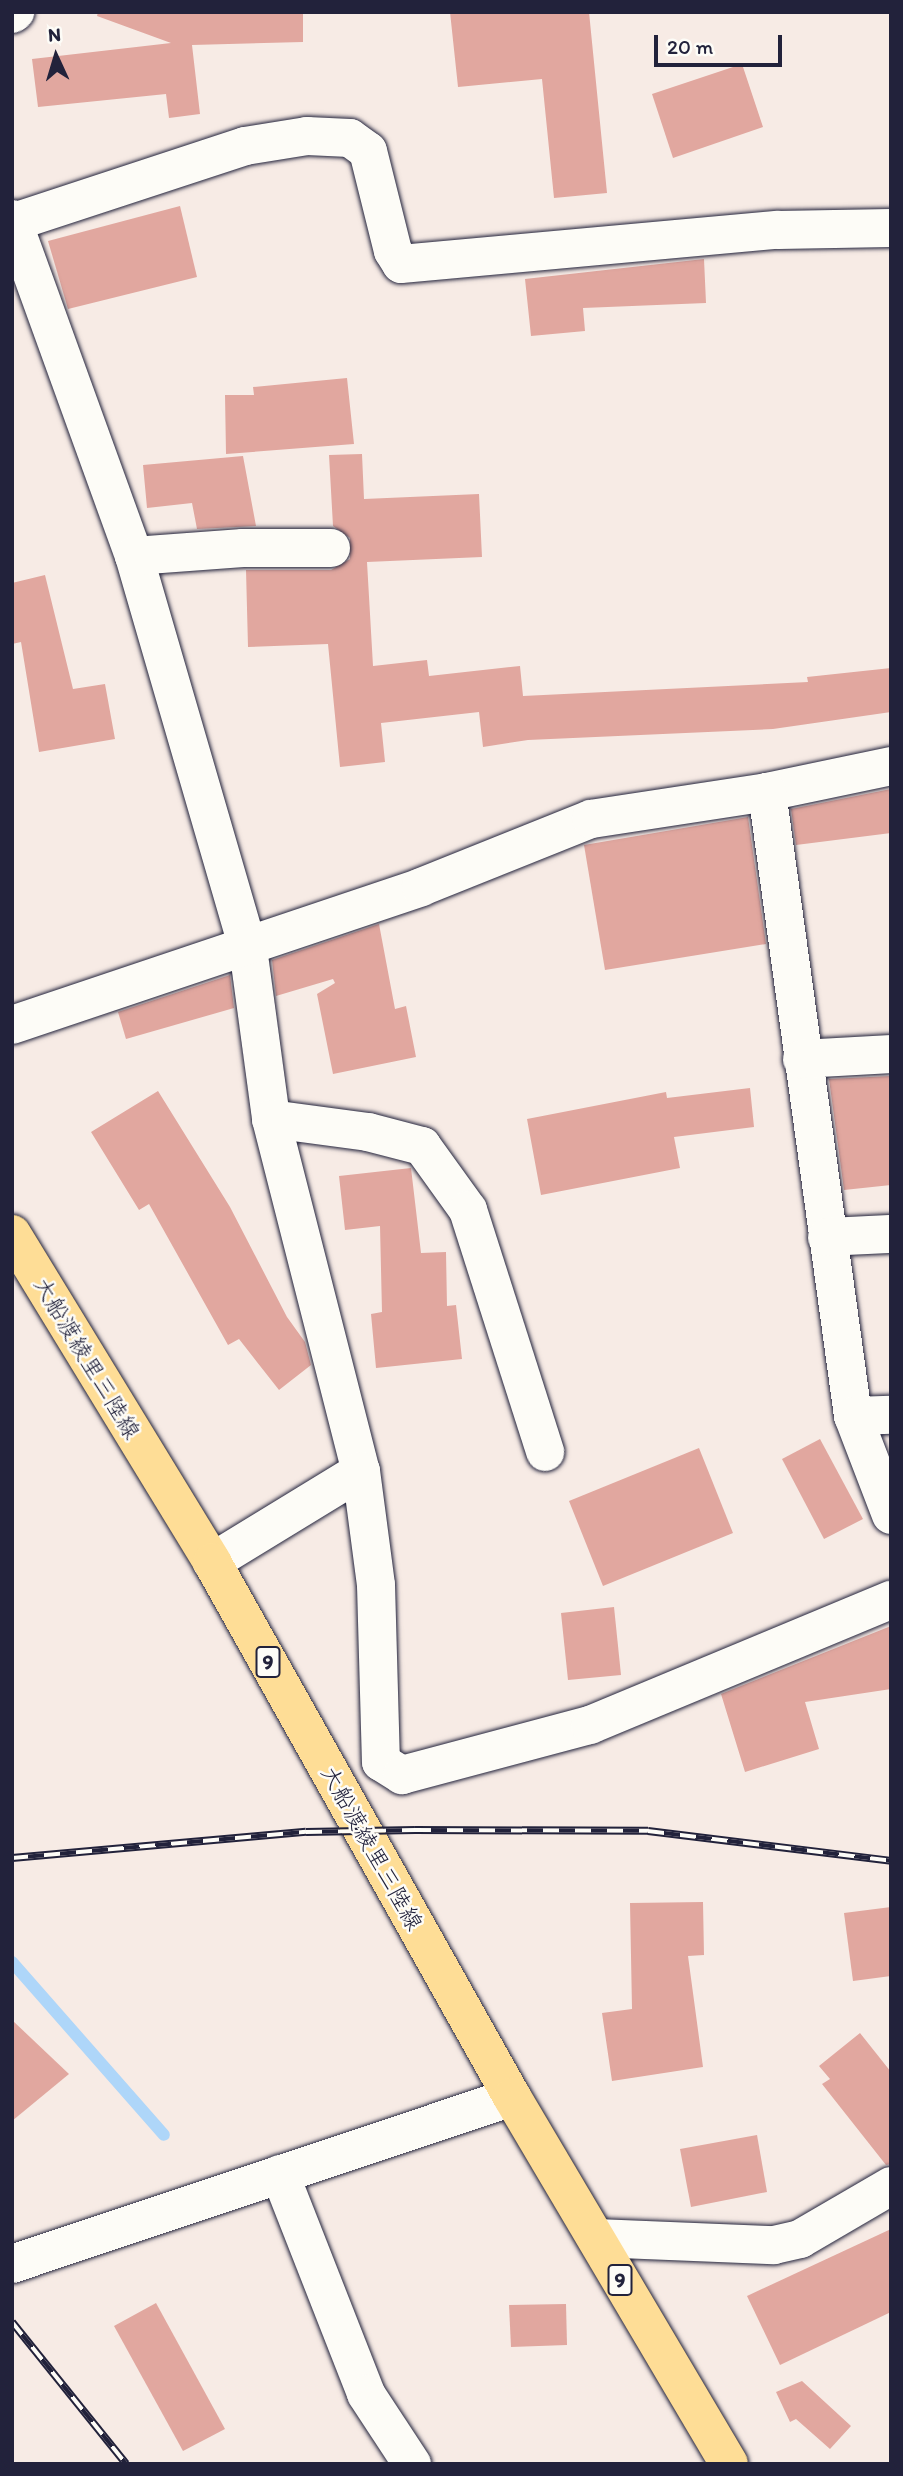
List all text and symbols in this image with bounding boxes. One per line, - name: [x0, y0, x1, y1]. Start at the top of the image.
- north arrow: [21, 21, 91, 91]
- scale bar: [658, 21, 786, 65]
- text: N: [47, 23, 62, 46]
- text: 20 m: [667, 34, 713, 59]
- street label: 大船渡綾里三陸線: [28, 1272, 146, 1444]
- road number: 9: [254, 1644, 282, 1680]
- street label: 大船渡綾里三陸線: [315, 1761, 429, 1935]
- road number: 9: [606, 2262, 634, 2298]

